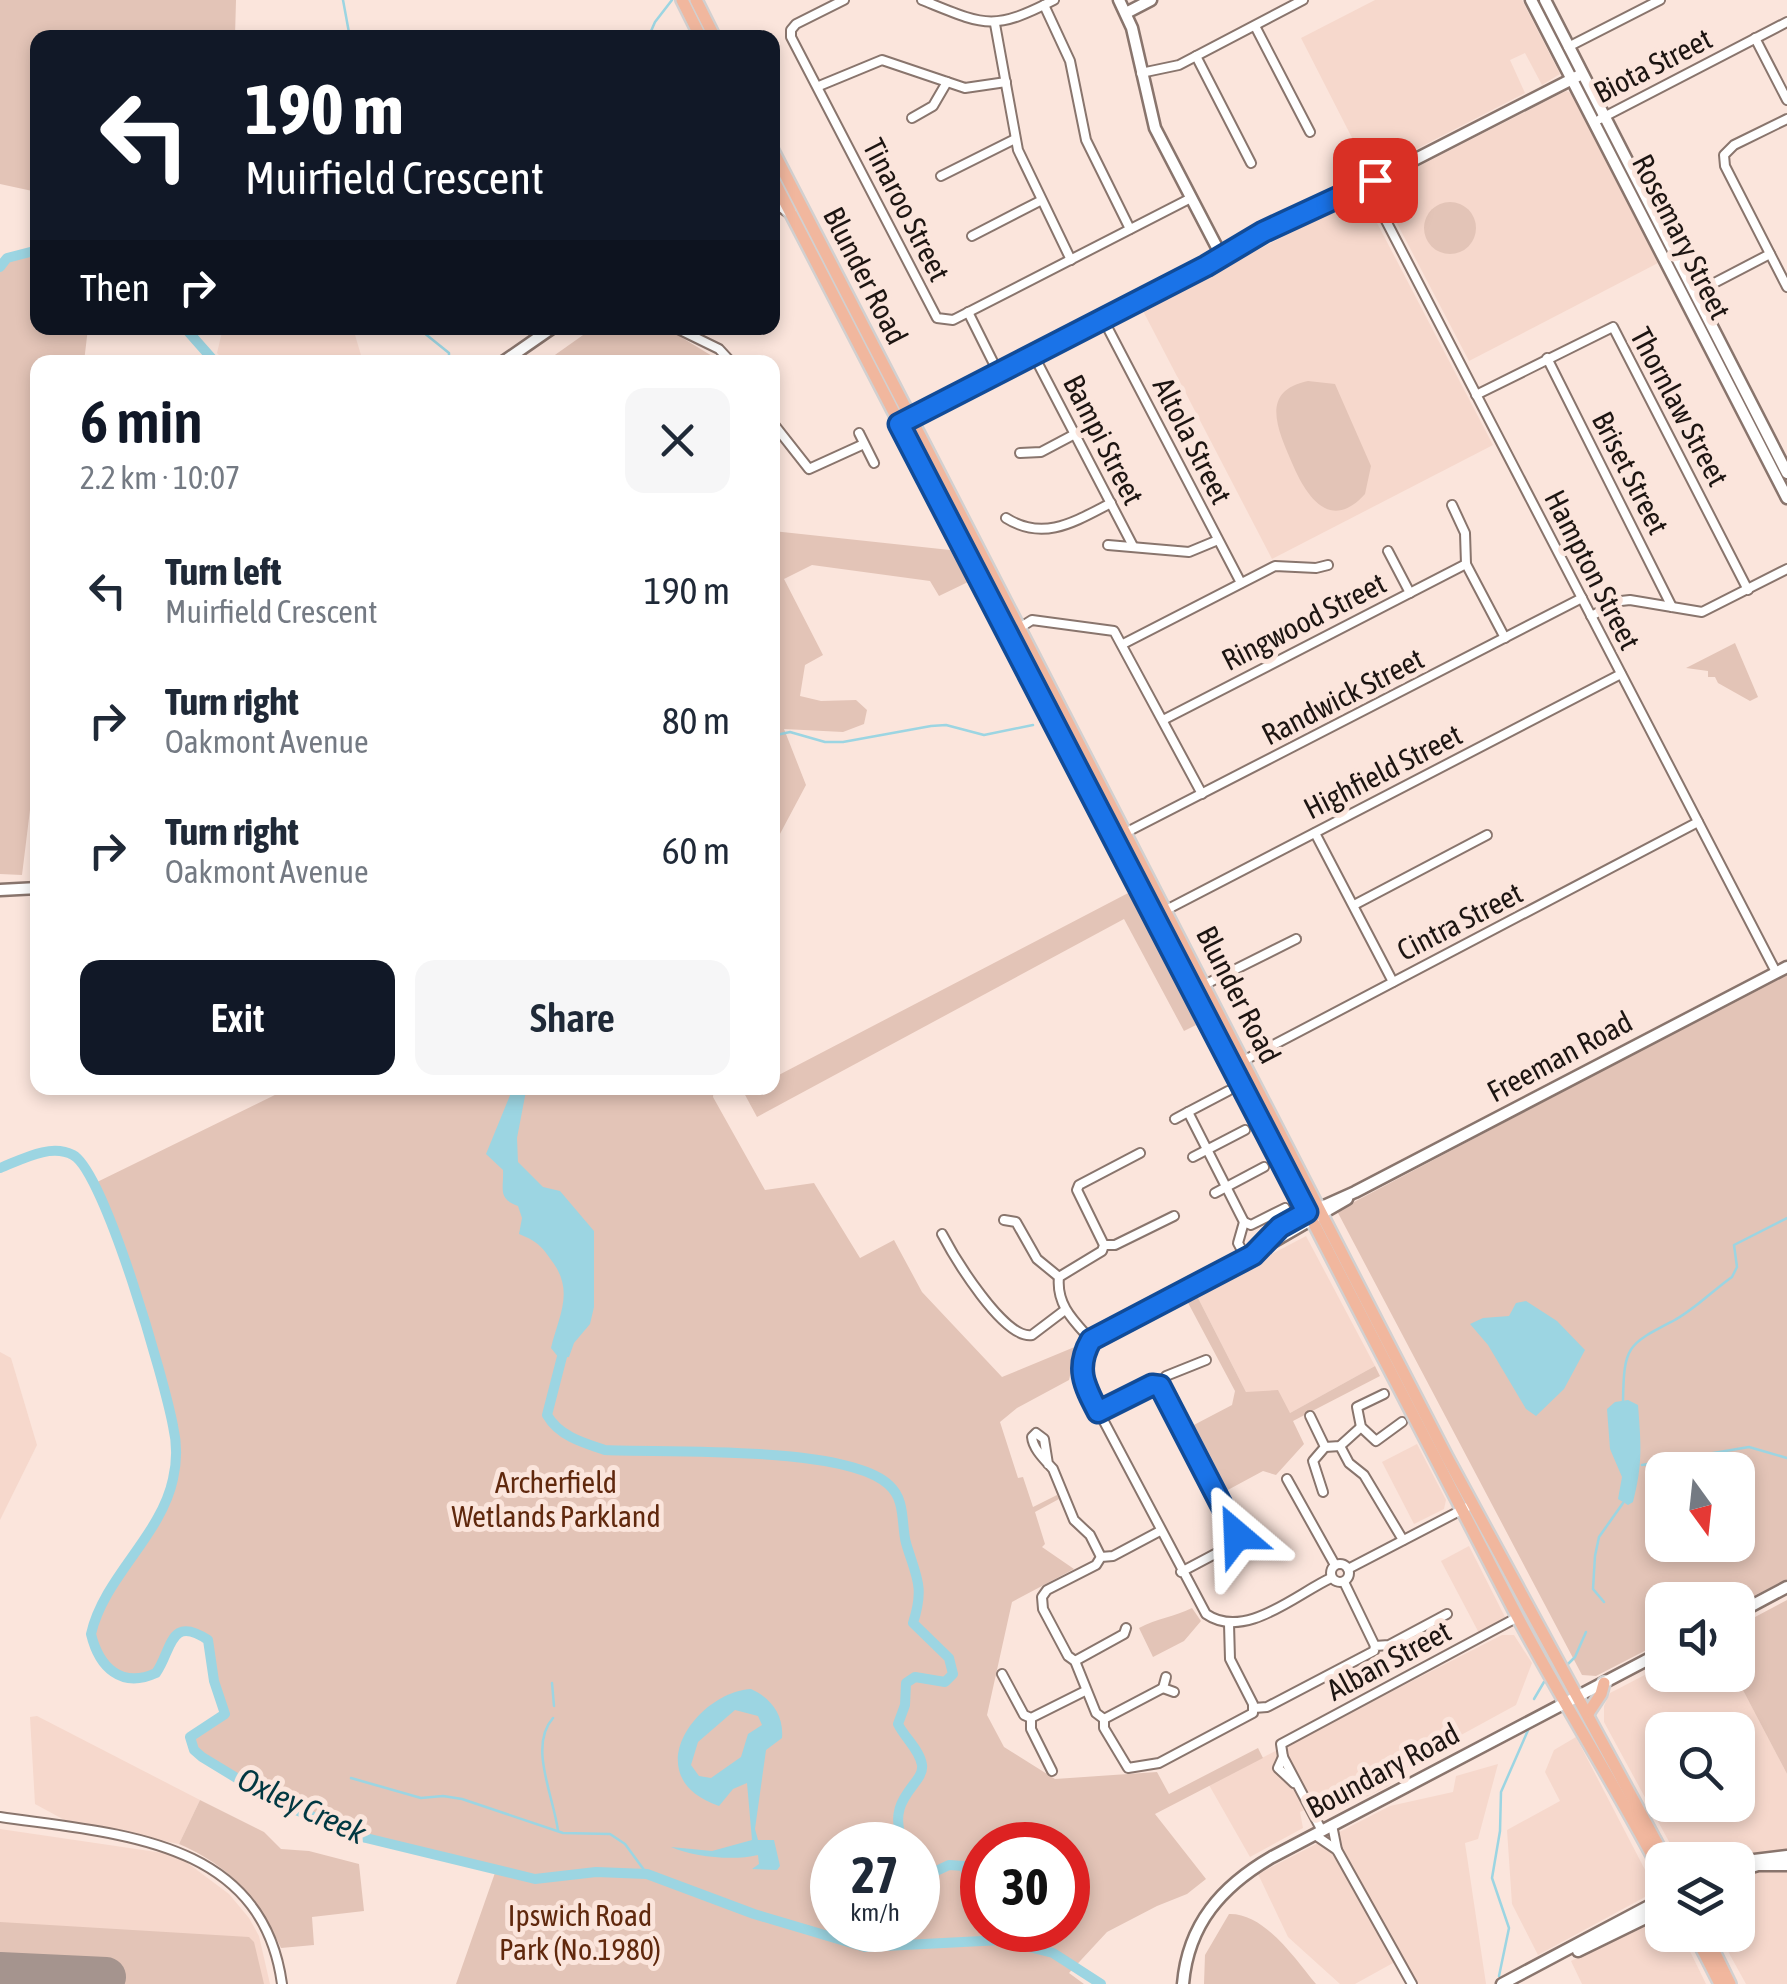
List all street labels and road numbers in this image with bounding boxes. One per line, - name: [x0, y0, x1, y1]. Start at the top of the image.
- street label: Biota Street: [1588, 21, 1717, 109]
- street label: Tinaroo Street: [857, 133, 957, 286]
- street label: Rosemary Street: [1626, 149, 1738, 324]
- street label: Blunder Road: [817, 201, 915, 350]
- street label: Thornlaw Street: [1624, 322, 1736, 491]
- street label: Bampi Street: [1057, 369, 1151, 510]
- street label: Altola Street: [1147, 372, 1239, 509]
- street label: Briset Street: [1586, 406, 1676, 539]
- street label: Hampton Street: [1538, 484, 1648, 655]
- street label: Ringwood Street: [1216, 565, 1391, 677]
- street label: Randwick Street: [1256, 641, 1429, 751]
- street label: Highfield Street: [1298, 717, 1467, 825]
- street label: Cintra Street: [1391, 875, 1528, 967]
- street label: Blunder Road: [1190, 920, 1288, 1069]
- street label: Freeman Road: [1481, 1004, 1638, 1108]
- street label: Alban Street: [1321, 1613, 1456, 1707]
- street label: Boundary Road: [1300, 1716, 1465, 1825]

